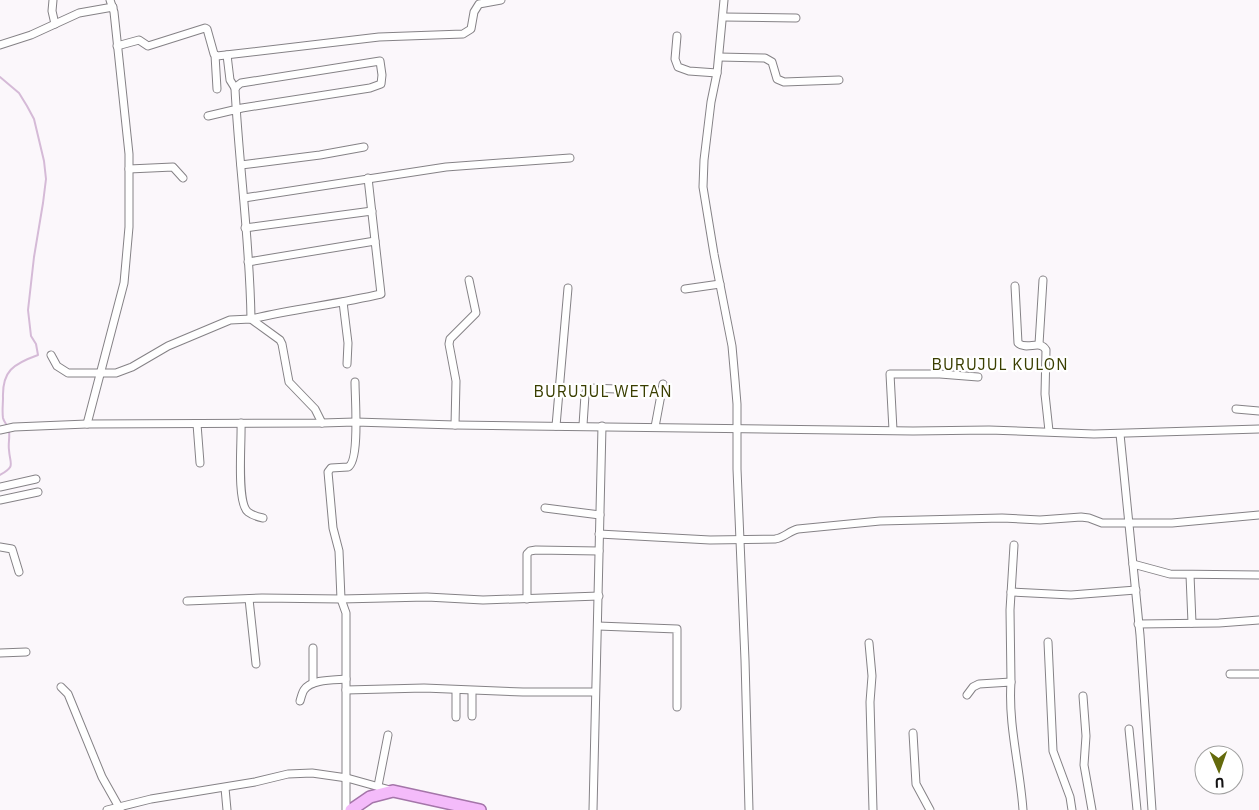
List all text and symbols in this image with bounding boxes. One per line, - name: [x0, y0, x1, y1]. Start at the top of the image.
- district label: BURUJUL KULON: [932, 354, 1068, 374]
- district label: BURUJUL WETAN: [533, 381, 673, 401]
- north arrow: [1194, 745, 1244, 795]
- text: U: [1214, 774, 1225, 792]

